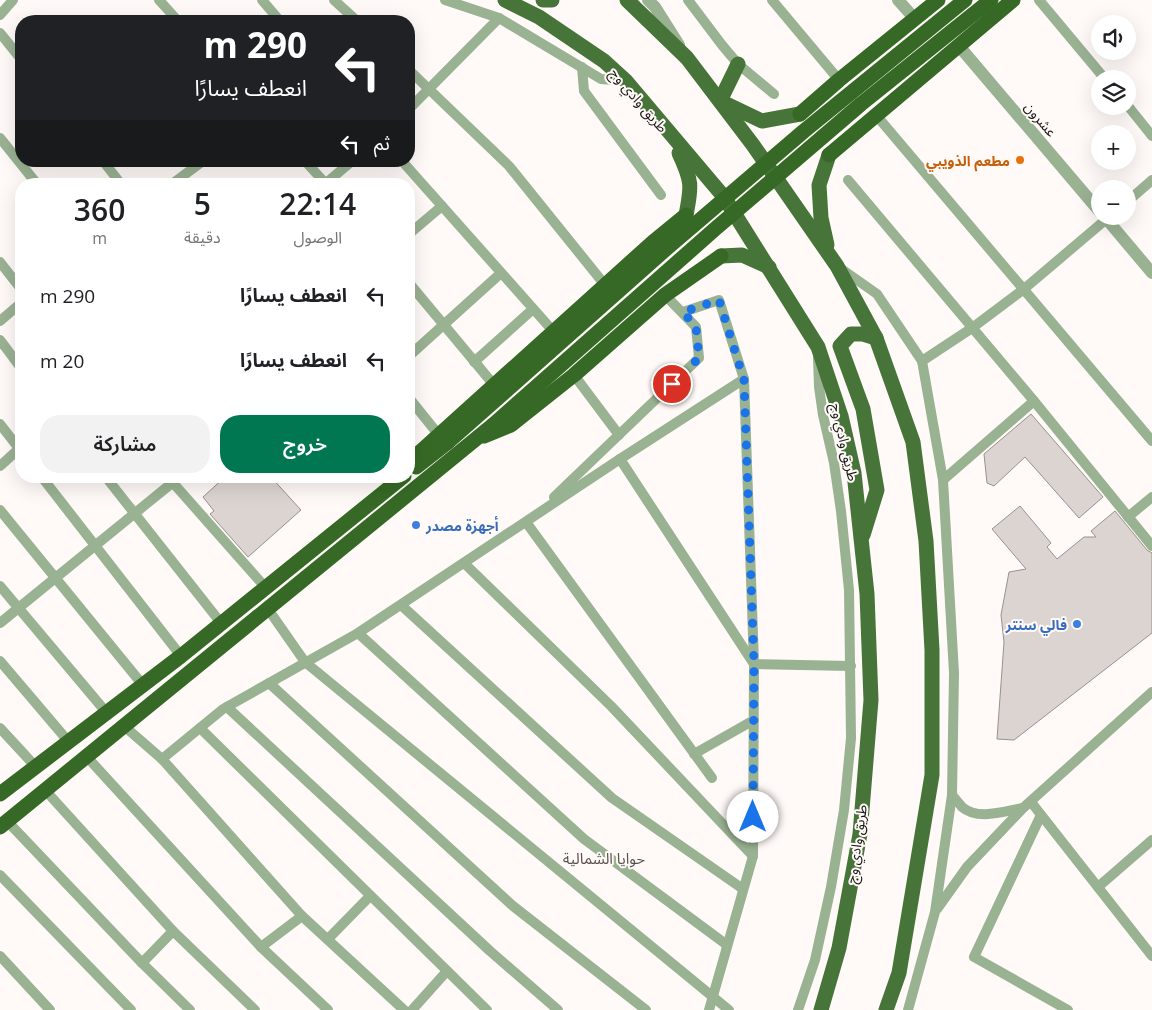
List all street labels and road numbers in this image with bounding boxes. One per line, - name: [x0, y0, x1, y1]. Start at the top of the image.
- street label: طريق وادي وج: [604, 64, 672, 138]
- street label: عشرون: [1021, 97, 1061, 141]
- street label: طريق وادي وج: [825, 401, 863, 483]
- street label: طريق وادي وج: [841, 803, 873, 885]

